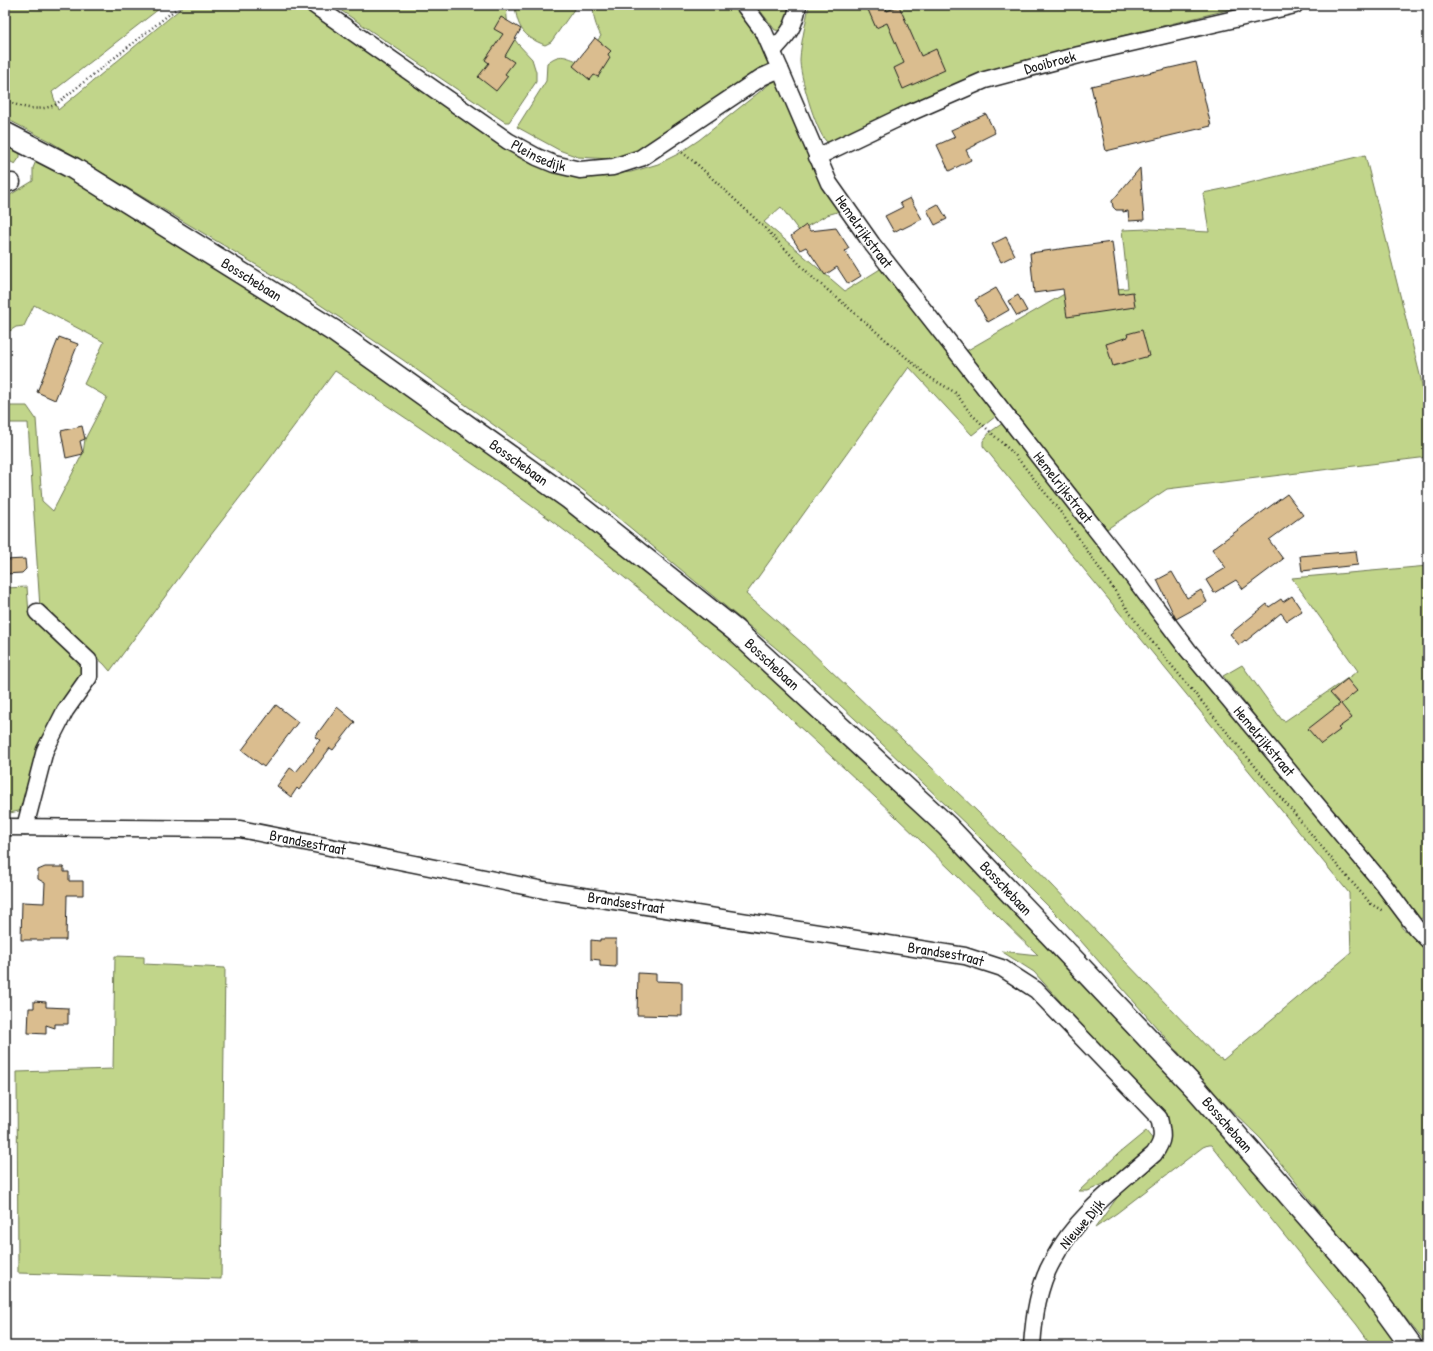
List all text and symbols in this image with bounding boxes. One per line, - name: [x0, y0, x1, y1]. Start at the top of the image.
- street label: Dooibroek: [1022, 45, 1078, 79]
- street label: Pleinsedijk: [508, 134, 568, 176]
- street label: Hemelrijkstraat: [831, 191, 899, 273]
- street label: Bosschebaan: [217, 252, 286, 306]
- street label: Bosschebaan: [485, 434, 553, 491]
- street label: Hemelrijkstraat: [1029, 447, 1098, 528]
- street label: Bosschebaan: [740, 633, 805, 695]
- street label: Hemelrijkstraat: [1229, 701, 1301, 781]
- street label: Brandsestraat: [268, 824, 349, 860]
- street label: Bosschebaan: [975, 856, 1037, 920]
- street label: Brandsestraat: [586, 886, 667, 919]
- street label: Brandsestraat: [906, 936, 988, 972]
- street label: Bosschebaan: [1197, 1092, 1258, 1157]
- street label: Nieuwe Dijk: [1054, 1194, 1109, 1253]

